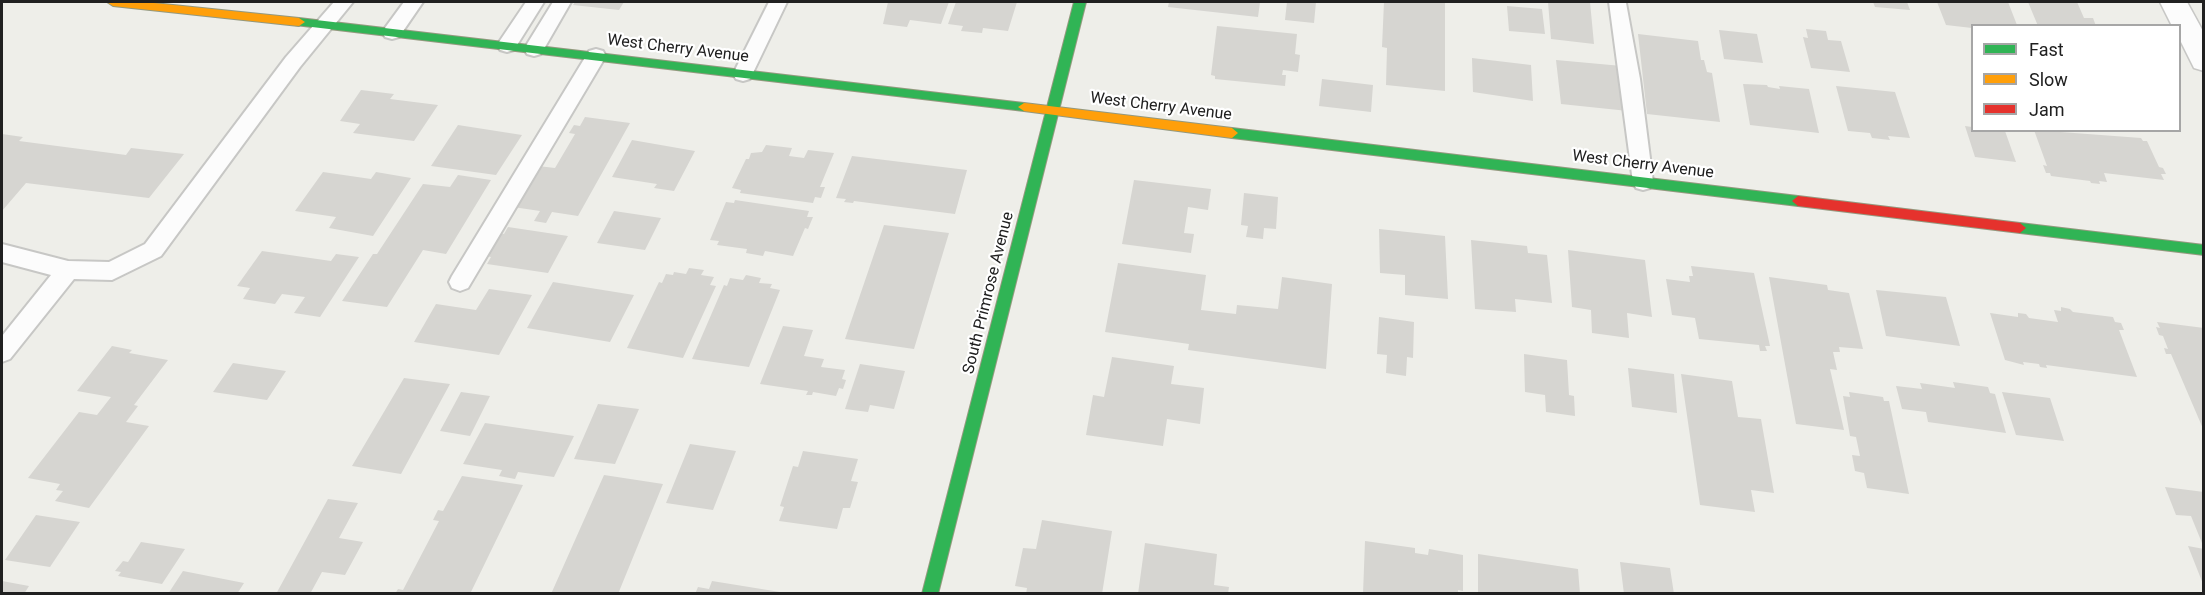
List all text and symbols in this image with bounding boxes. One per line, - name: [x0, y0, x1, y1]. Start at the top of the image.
- legend: [1971, 24, 2181, 132]
- street label: West Cherry Avenue: [606, 31, 750, 67]
- text: Fast: [2029, 39, 2064, 60]
- text: Slow: [2029, 69, 2068, 90]
- street label: West Cherry Avenue: [1089, 89, 1233, 125]
- text: Jam: [2029, 99, 2065, 120]
- street label: West Cherry Avenue: [1571, 147, 1715, 183]
- street label: South Primrose Avenue: [960, 210, 1018, 376]

